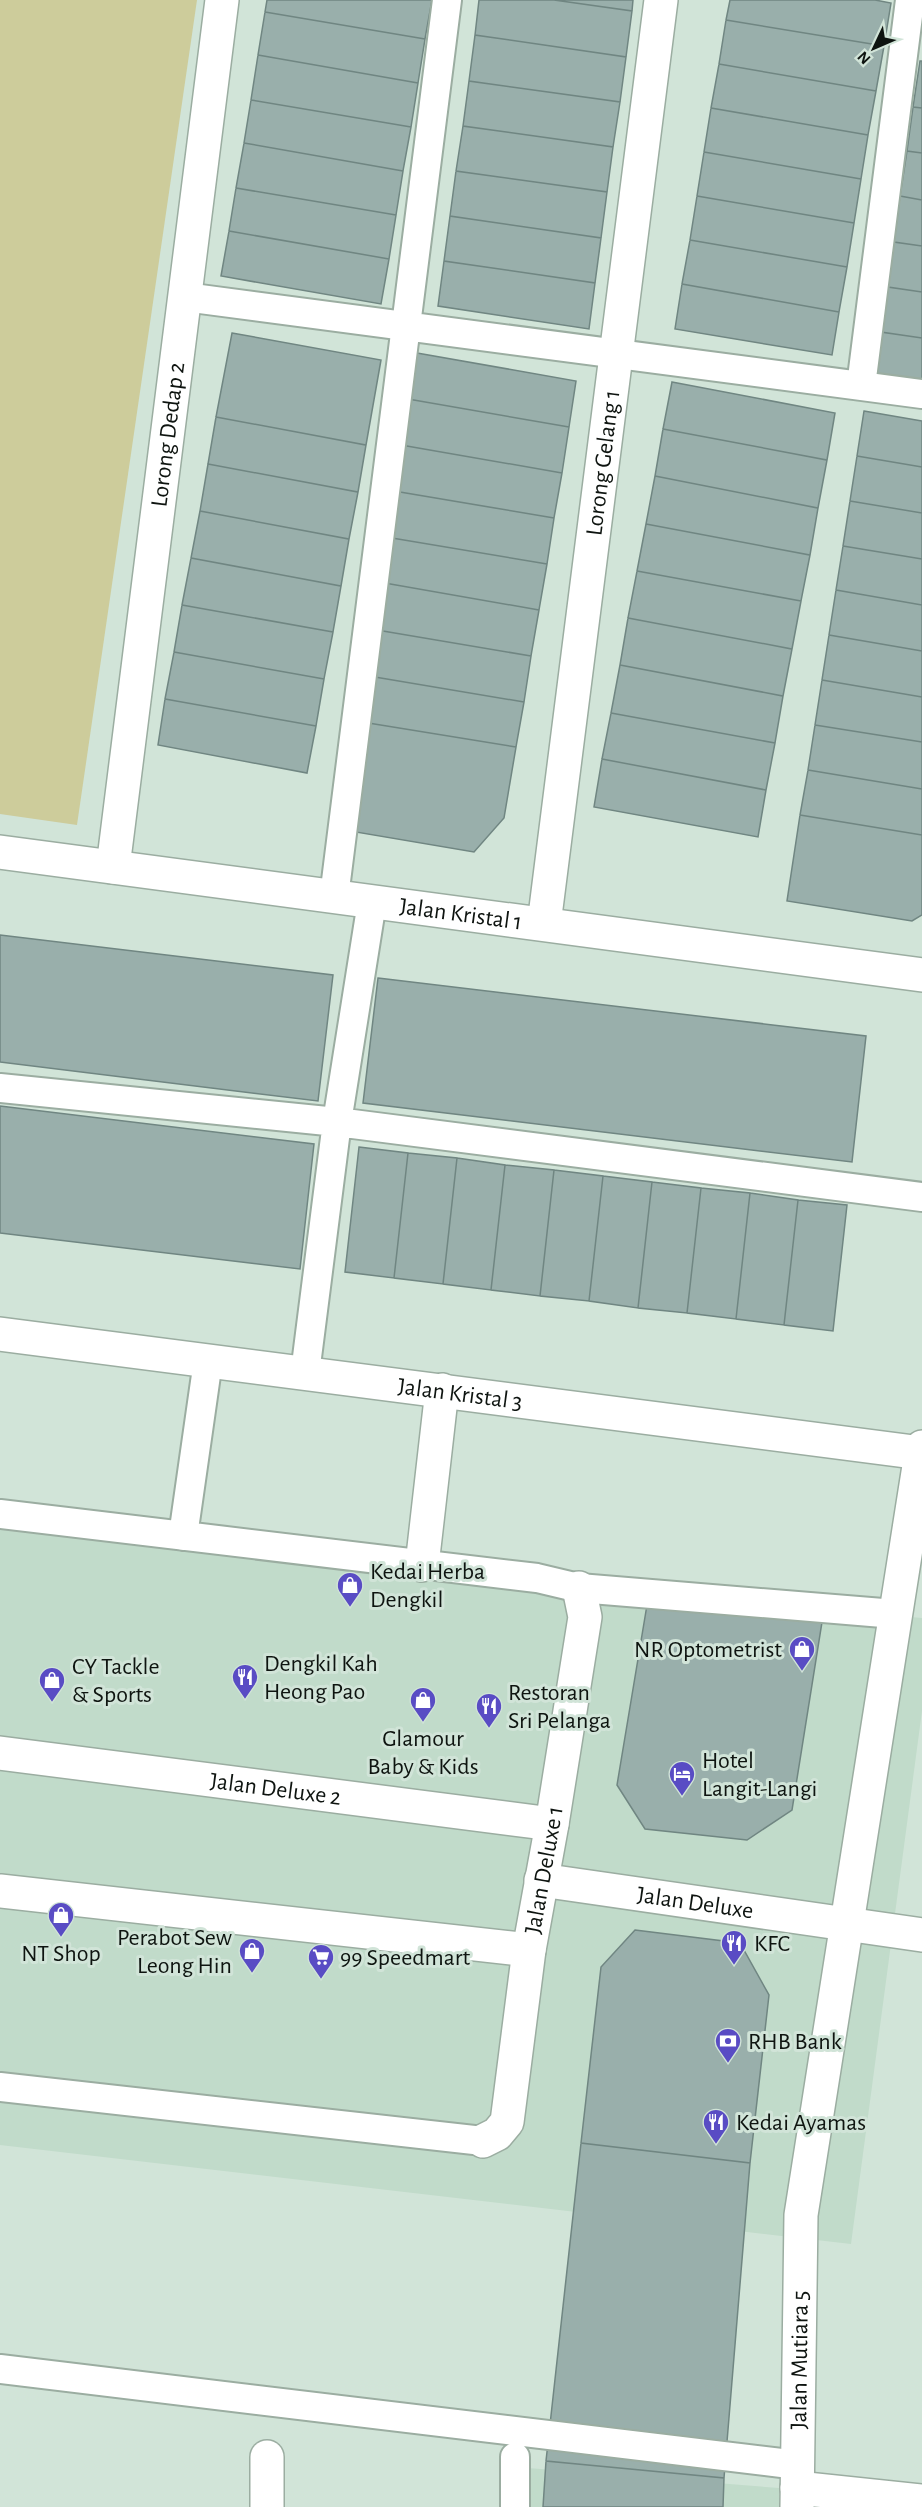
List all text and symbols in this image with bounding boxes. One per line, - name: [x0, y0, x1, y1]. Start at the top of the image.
- north arrow: [844, 18, 904, 78]
- text: N: [854, 48, 874, 67]
- street label: Lorong Dedap 2: [147, 361, 189, 508]
- street label: Lorong Gelang 1: [582, 389, 625, 537]
- street label: Jalan Kristal 1: [398, 894, 524, 935]
- street label: Jalan Kristal 3: [396, 1375, 524, 1414]
- place label: Kedai Herba Dengkil: [370, 1560, 485, 1612]
- shop icon: Kedai Herba Dengkil: [335, 1570, 365, 1608]
- shop icon: NR Optometrist: [787, 1634, 817, 1672]
- place label: NR Optometrist: [634, 1638, 782, 1662]
- place label: Dengkil Kah Heong Pao: [264, 1652, 378, 1704]
- place label: CY Tackle & Sports: [72, 1655, 160, 1707]
- restaurant icon: Dengkil Kah Heong Pao: [230, 1662, 260, 1700]
- shop icon: CY Tackle & Sports: [37, 1665, 67, 1703]
- place label: Restoran Sri Pelanga: [508, 1681, 611, 1733]
- shop icon: Glamour Baby & Kids: [408, 1685, 438, 1723]
- restaurant icon: Restoran Sri Pelanga: [474, 1691, 504, 1729]
- place label: Glamour Baby & Kids: [367, 1727, 479, 1779]
- place label: Hotel Langit-Langi: [702, 1749, 817, 1801]
- hotel icon: Hotel Langit-Langi: [667, 1759, 697, 1797]
- street label: Jalan Deluxe 2: [209, 1769, 343, 1810]
- street label: Jalan Deluxe 1: [521, 1805, 568, 1936]
- street label: Jalan Deluxe: [636, 1883, 755, 1924]
- shop icon: NT Shop: [46, 1900, 76, 1938]
- place label: Perabot Sew Leong Hin: [117, 1926, 232, 1978]
- restaurant icon: KFC: [719, 1928, 749, 1966]
- place label: KFC: [754, 1932, 790, 1956]
- shop icon: Perabot Sew Leong Hin: [237, 1936, 267, 1974]
- place label: NT Shop: [21, 1942, 101, 1966]
- supermarket icon: 99 Speedmart: [306, 1942, 336, 1980]
- place label: 99 Speedmart: [340, 1946, 470, 1970]
- bank icon: RHB Bank: [713, 2026, 743, 2064]
- place label: RHB Bank: [748, 2030, 842, 2054]
- restaurant icon: Kedai Ayamas: [701, 2107, 731, 2145]
- place label: Kedai Ayamas: [736, 2111, 866, 2135]
- street label: Jalan Mutiara 5: [787, 2290, 813, 2430]

